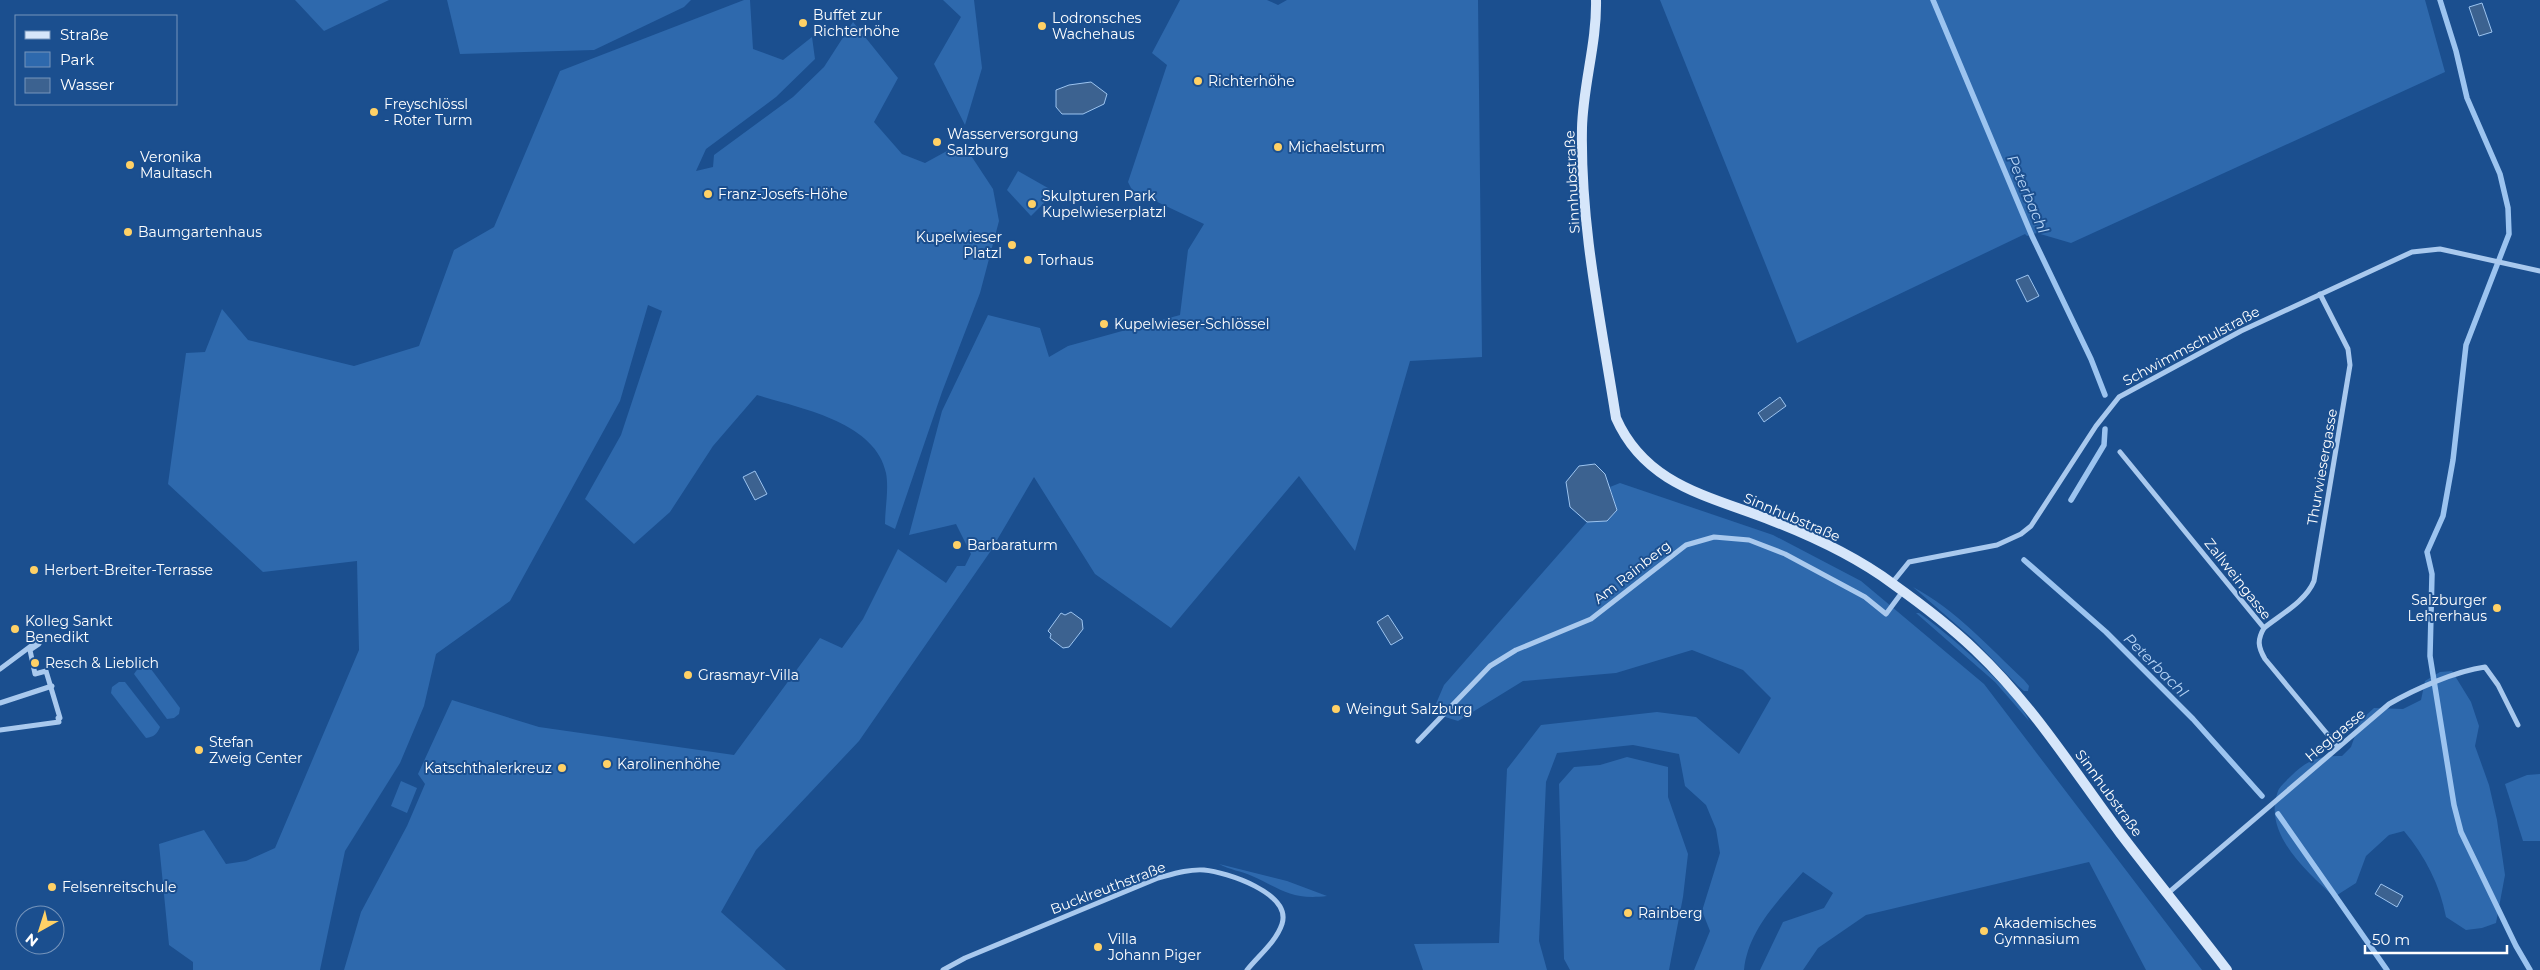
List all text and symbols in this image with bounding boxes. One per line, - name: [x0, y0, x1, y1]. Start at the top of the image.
- place label: Buffet zur Richterhöhe: [813, 6, 900, 40]
- place label: Lodronsches Wachehaus: [1052, 9, 1142, 43]
- legend: [15, 15, 178, 105]
- marker: Buffet zur Richterhöhe: [797, 17, 809, 29]
- marker: Lodronsches Wachehaus: [1036, 20, 1048, 32]
- text: Straße: [60, 25, 109, 44]
- text: Park: [60, 50, 94, 69]
- place label: Richterhöhe: [1208, 72, 1295, 90]
- text: Wasser: [60, 75, 114, 94]
- marker: Richterhöhe: [1192, 75, 1204, 87]
- place label: Freyschlössl - Roter Turm: [384, 95, 473, 129]
- marker: Freyschlössl - Roter Turm: [368, 106, 380, 118]
- place label: Wasserversorgung Salzburg: [947, 125, 1079, 159]
- street label: Sinnhubstraße: [1560, 130, 1584, 234]
- marker: Wasserversorgung Salzburg: [931, 136, 943, 148]
- place label: Michaelsturm: [1288, 138, 1385, 156]
- marker: Michaelsturm: [1272, 141, 1284, 153]
- place label: Veronika Maultasch: [140, 148, 212, 182]
- water label: Peterbachl: [2003, 152, 2053, 236]
- marker: Veronika Maultasch: [124, 159, 136, 171]
- place label: Franz-Josefs-Höhe: [718, 185, 848, 203]
- place label: Skulpturen Park Kupelwieserplatzl: [1042, 187, 1166, 221]
- marker: Franz-Josefs-Höhe: [702, 188, 714, 200]
- marker: Skulpturen Park Kupelwieserplatzl: [1026, 198, 1038, 210]
- place label: Baumgartenhaus: [138, 223, 262, 241]
- marker: Baumgartenhaus: [122, 226, 134, 238]
- place label: Kupelwieser Platzl: [916, 228, 1002, 262]
- marker: Kupelwieser Platzl: [1006, 239, 1018, 251]
- place label: Torhaus: [1038, 251, 1094, 269]
- marker: Torhaus: [1022, 254, 1034, 266]
- street label: Schwimmschulstraße: [2120, 302, 2262, 390]
- place label: Kupelwieser-Schlössel: [1114, 315, 1269, 333]
- marker: Kupelwieser-Schlössel: [1098, 318, 1110, 330]
- street label: Thurwiesergasse: [2303, 407, 2341, 527]
- street label: Sinnhubstraße: [1741, 489, 1843, 545]
- street label: Zallweingasse: [2201, 535, 2275, 623]
- place label: Barbaraturm: [967, 536, 1058, 554]
- street label: Am Rainberg: [1590, 536, 1674, 608]
- marker: Barbaraturm: [951, 539, 963, 551]
- place label: Herbert-Breiter-Terrasse: [44, 561, 213, 579]
- marker: Herbert-Breiter-Terrasse: [28, 564, 40, 576]
- place label: Salzburger Lehrerhaus: [2408, 591, 2487, 625]
- marker: Salzburger Lehrerhaus: [2491, 602, 2503, 614]
- place label: Kolleg Sankt Benedikt: [25, 612, 113, 646]
- marker: Kolleg Sankt Benedikt: [9, 623, 21, 635]
- water label: Peterbachl: [2120, 629, 2192, 701]
- place label: Resch & Lieblich: [45, 654, 159, 672]
- marker: Resch & Lieblich: [29, 657, 41, 669]
- place label: Grasmayr-Villa: [698, 666, 799, 684]
- marker: Grasmayr-Villa: [682, 669, 694, 681]
- place label: Weingut Salzburg: [1346, 700, 1473, 718]
- marker: Weingut Salzburg: [1330, 703, 1342, 715]
- street label: Hegigasse: [2301, 705, 2369, 765]
- place label: Stefan Zweig Center: [209, 733, 303, 767]
- marker: Stefan Zweig Center: [193, 744, 205, 756]
- street label: Sinnhubstraße: [2071, 746, 2147, 840]
- place label: Karolinenhöhe: [617, 755, 720, 773]
- marker: Karolinenhöhe: [601, 758, 613, 770]
- place label: Katschthalerkreuz: [424, 759, 552, 777]
- marker: Katschthalerkreuz: [556, 762, 568, 774]
- street label: Bucklreuthstraße: [1048, 858, 1168, 918]
- place label: Felsenreitschule: [62, 878, 177, 896]
- marker: Felsenreitschule: [46, 881, 58, 893]
- place label: Rainberg: [1638, 904, 1703, 922]
- north arrow: [15, 905, 65, 955]
- marker: Rainberg: [1622, 907, 1634, 919]
- place label: Akademisches Gymnasium: [1994, 914, 2097, 948]
- scale bar: [2365, 922, 2508, 954]
- marker: Akademisches Gymnasium: [1978, 925, 1990, 937]
- text: N: [22, 930, 42, 951]
- place label: Villa Johann Piger: [1107, 930, 1202, 964]
- text: 50 m: [2372, 930, 2410, 949]
- marker: Villa Johann Piger: [1092, 941, 1104, 953]

